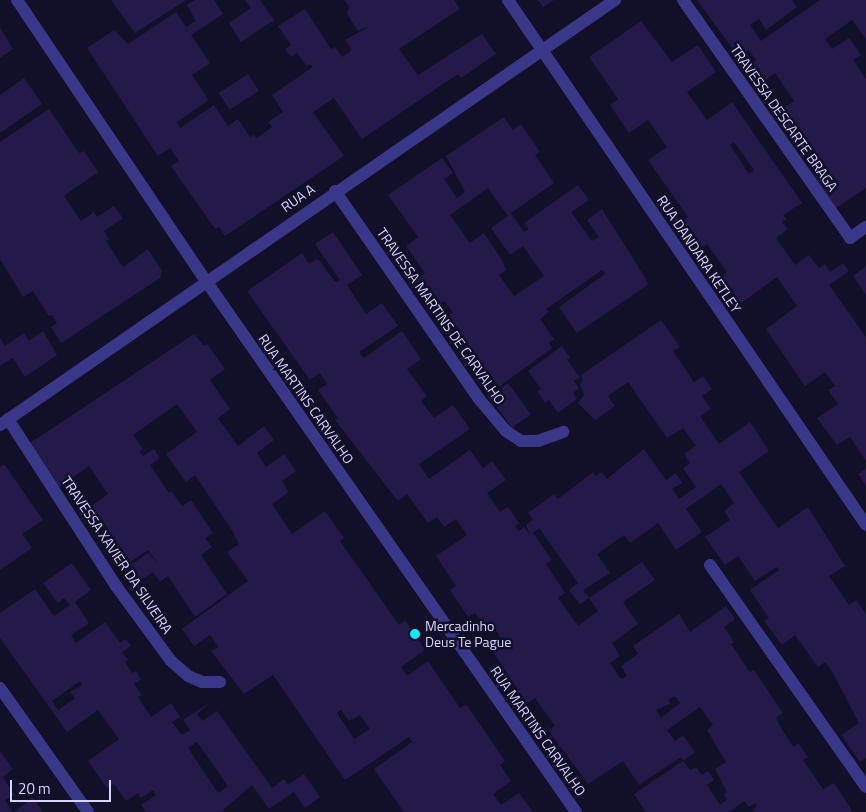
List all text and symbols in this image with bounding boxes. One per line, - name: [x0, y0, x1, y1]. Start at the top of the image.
- street label: TRAVESSA DESCARTE BRAGA: [727, 41, 841, 195]
- street label: RUA A: [278, 180, 318, 216]
- street label: RUA DANDARA KETLEY: [654, 192, 744, 316]
- street label: TRAVESSA MARTINS DE CARVALHO: [373, 225, 509, 407]
- street label: RUA MARTINS CARVALHO: [255, 331, 357, 467]
- street label: TRAVESSA XAVIER DA SILVEIRA: [58, 473, 176, 637]
- place label: Mercadinho Deus Te Pague: [425, 618, 511, 650]
- marker: Mercadinho Deus Te Pague: [409, 628, 421, 640]
- street label: RUA MARTINS CARVALHO: [487, 663, 589, 799]
- scale bar: [12, 770, 114, 802]
- text: 20 m: [18, 777, 51, 800]

